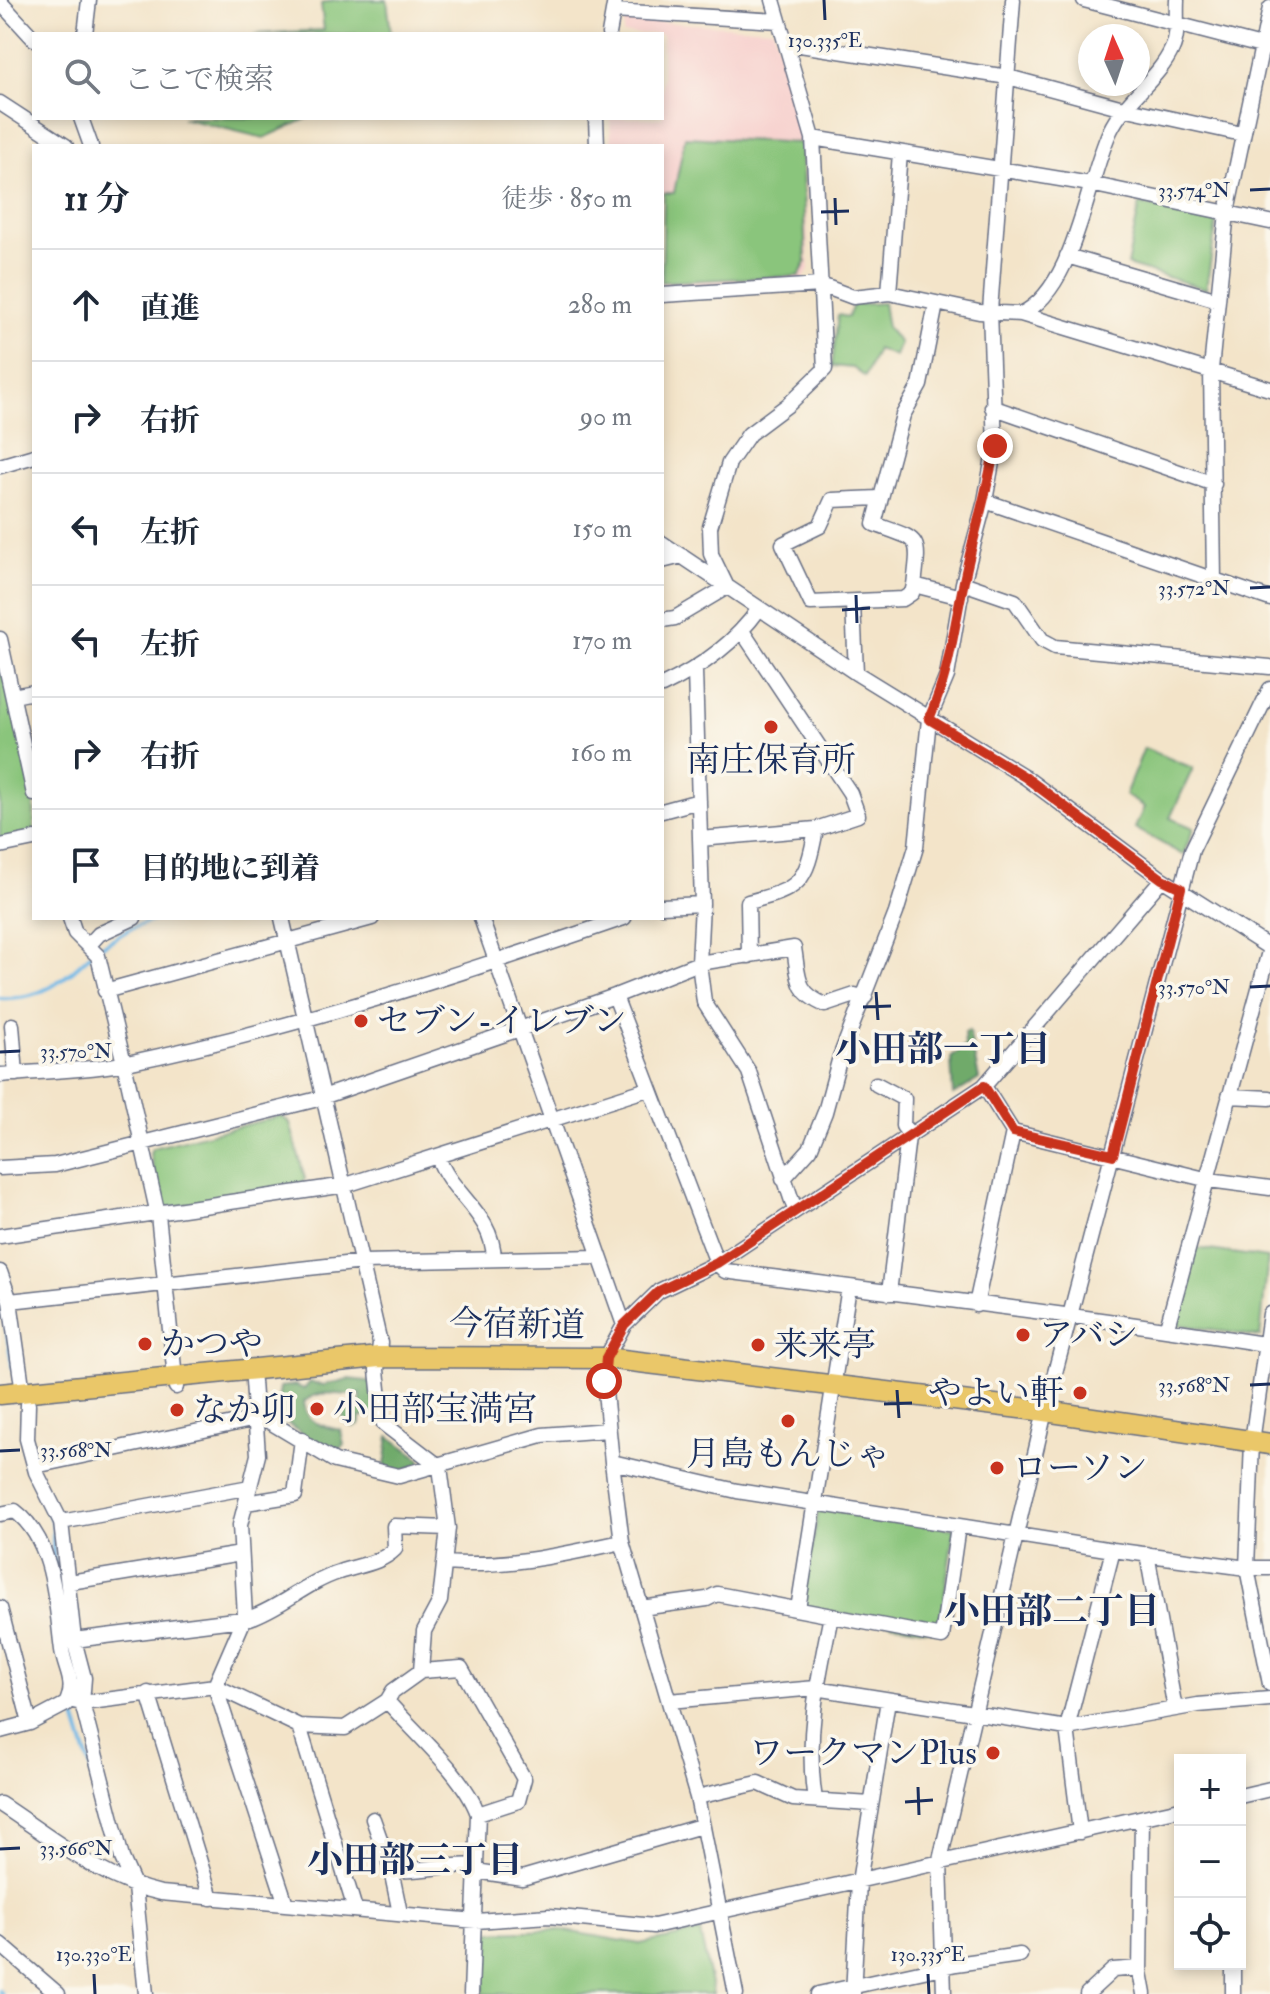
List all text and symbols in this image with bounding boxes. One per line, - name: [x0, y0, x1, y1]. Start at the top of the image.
- north arrow: [1078, 24, 1150, 96]
- text: 130.335°E: [788, 28, 862, 53]
- search box: [32, 32, 664, 120]
- icon: search: [60, 54, 104, 98]
- text: ここで検索: [124, 61, 274, 98]
- text: 11 分: [64, 178, 129, 221]
- text: 33.574°N: [1158, 178, 1230, 203]
- text: 徒歩 · 850 m: [502, 183, 632, 215]
- icon: ahead: [64, 283, 108, 327]
- text: 280 m: [568, 289, 632, 321]
- text: 直進: [140, 290, 200, 327]
- icon: right: [64, 395, 108, 439]
- text: 90 m: [580, 401, 632, 433]
- text: 右折: [140, 402, 200, 439]
- route end: [977, 428, 1013, 464]
- icon: left: [64, 507, 108, 551]
- text: 150 m: [573, 513, 632, 545]
- text: 左折: [140, 514, 200, 551]
- text: 33.572°N: [1158, 576, 1230, 601]
- icon: left: [64, 619, 108, 663]
- text: 170 m: [572, 625, 632, 657]
- text: 左折: [140, 626, 200, 663]
- marker: 南庄保育所: [762, 718, 780, 736]
- icon: right: [64, 731, 108, 775]
- text: 160 m: [571, 737, 632, 769]
- text: 右折: [140, 738, 200, 775]
- place label: 南庄保育所: [686, 739, 856, 782]
- icon: arrive: [64, 843, 108, 887]
- text: 目的地に到着: [140, 850, 320, 887]
- text: 33.570°N: [1158, 975, 1230, 1000]
- place label: セブン-イレブン: [377, 1000, 627, 1043]
- marker: セブン-イレブン: [352, 1012, 370, 1030]
- district label: 小田部一丁目: [835, 1027, 1051, 1072]
- text: 33.570°N: [40, 1039, 112, 1064]
- street label: 今宿新道: [449, 1302, 585, 1348]
- place label: アバシ: [1039, 1314, 1138, 1357]
- place label: かつや: [161, 1323, 263, 1366]
- place label: 来来亭: [774, 1324, 876, 1367]
- marker: アバシ: [1014, 1326, 1032, 1344]
- marker: かつや: [136, 1335, 154, 1353]
- marker: 来来亭: [749, 1336, 767, 1354]
- route start: [586, 1363, 622, 1399]
- place label: やよい軒: [928, 1372, 1064, 1415]
- text: 33.568°N: [1158, 1373, 1230, 1398]
- marker: やよい軒: [1071, 1384, 1089, 1402]
- place label: 小田部宝満宮: [333, 1388, 537, 1431]
- place label: なか卯: [193, 1389, 295, 1432]
- marker: 小田部宝満宮: [308, 1400, 326, 1418]
- marker: なか卯: [168, 1401, 186, 1419]
- marker: 月島もんじゃ: [779, 1412, 797, 1430]
- place label: 月島もんじゃ: [686, 1433, 890, 1476]
- text: 33.568°N: [40, 1438, 112, 1463]
- place label: ローソン: [1013, 1447, 1148, 1490]
- marker: ローソン: [988, 1459, 1006, 1477]
- district label: 小田部二丁目: [944, 1589, 1160, 1634]
- place label: ワークマンPlus: [749, 1732, 977, 1775]
- marker: ワークマンPlus: [984, 1744, 1002, 1762]
- map controls: [1174, 1754, 1246, 1970]
- button: +: [1174, 1754, 1246, 1826]
- button: −: [1174, 1826, 1246, 1898]
- text: 33.566°N: [40, 1836, 112, 1861]
- district label: 小田部三丁目: [307, 1838, 523, 1883]
- button: locate: [1174, 1898, 1246, 1970]
- text: 130.330°E: [56, 1942, 132, 1967]
- text: 130.335°E: [891, 1942, 965, 1967]

